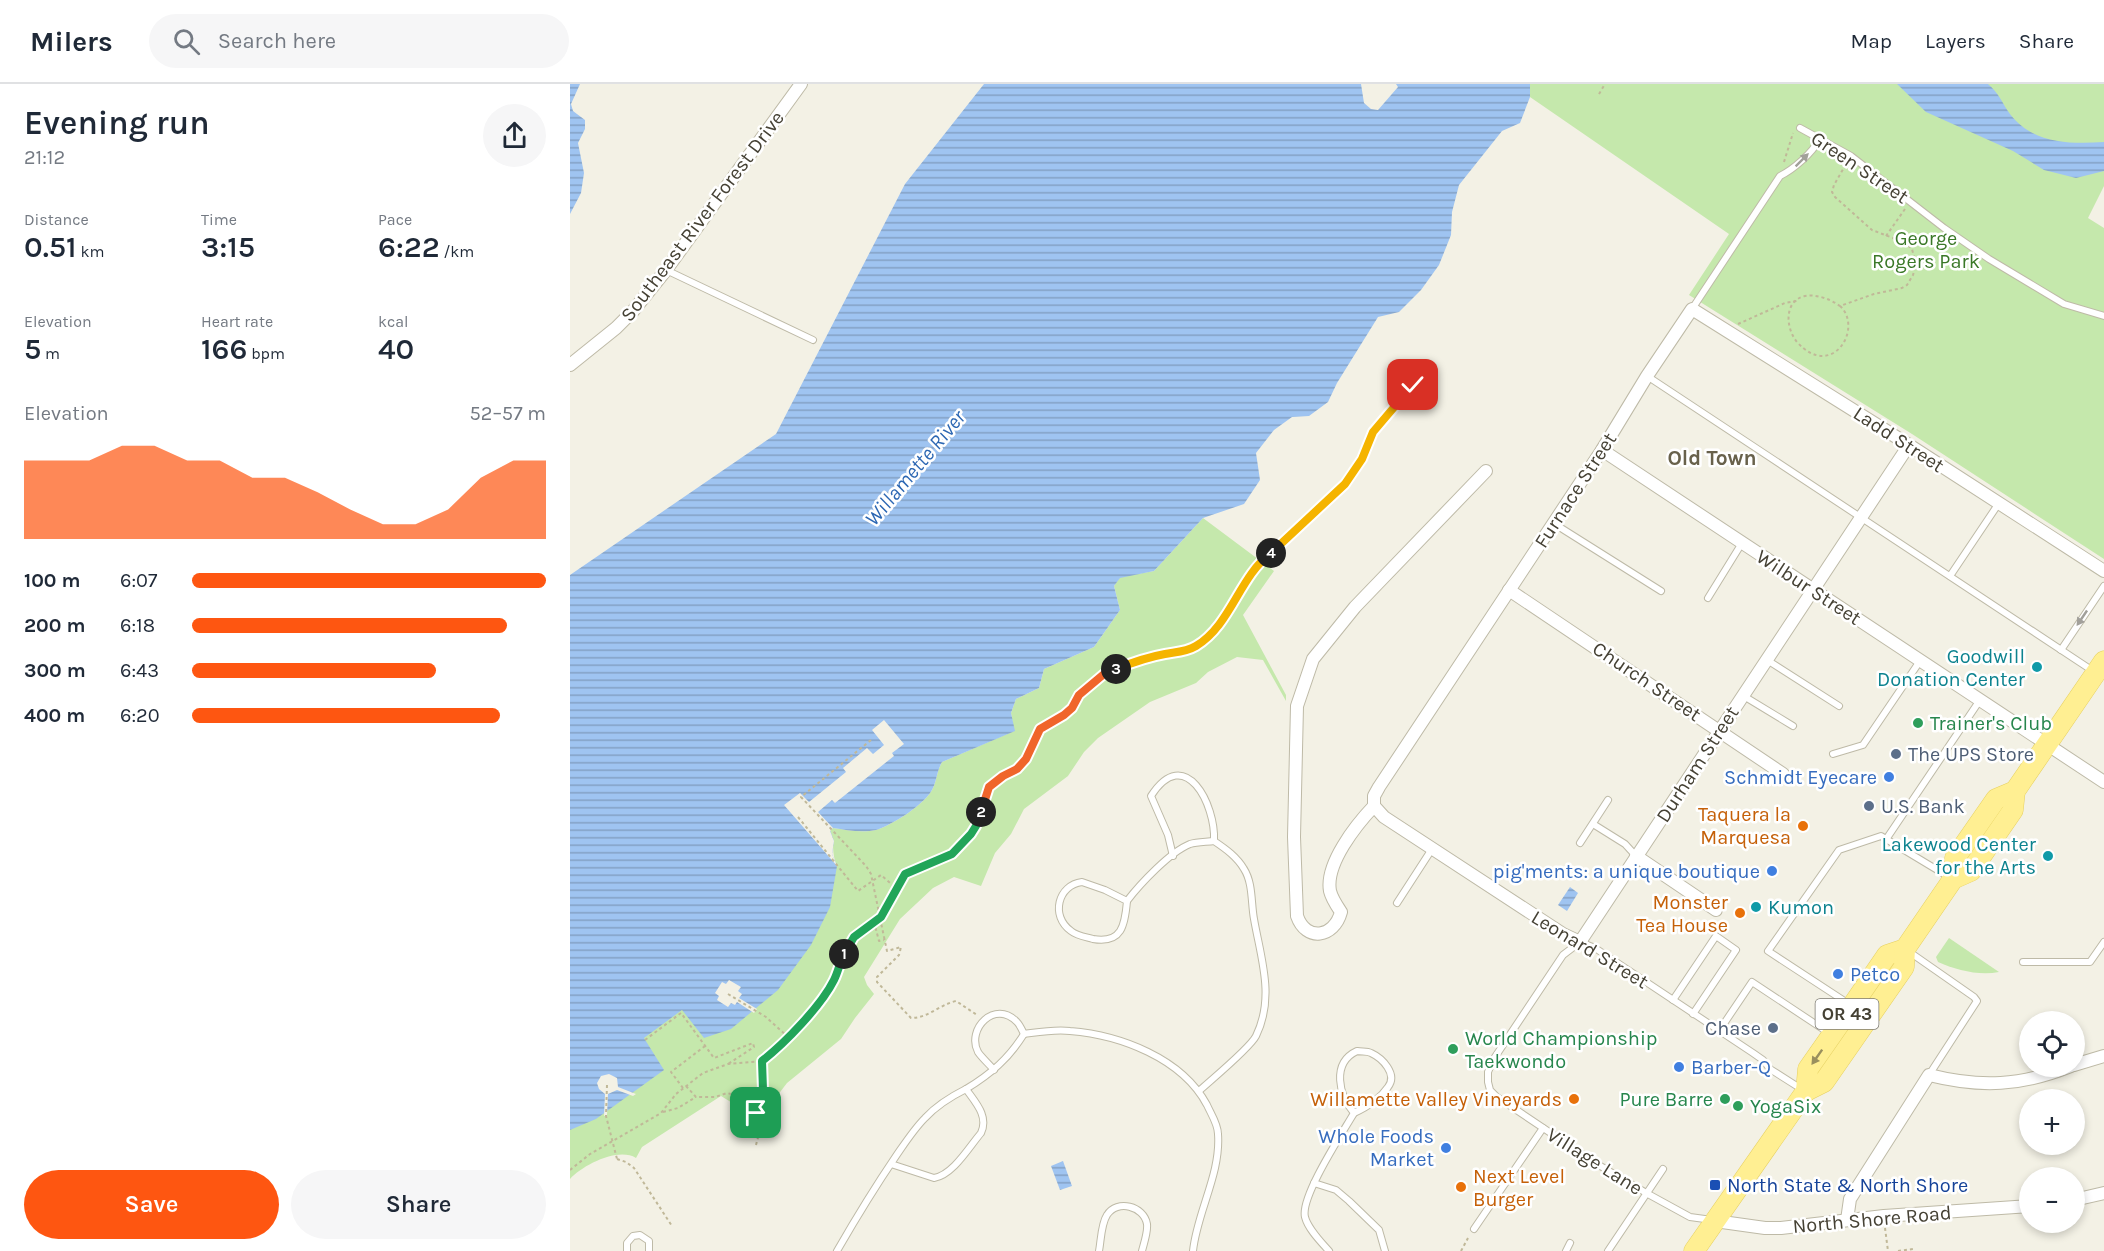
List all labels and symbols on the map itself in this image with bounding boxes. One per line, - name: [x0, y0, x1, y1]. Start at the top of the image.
- street label: Southeast River Forest Drive: [616, 107, 789, 326]
- street label: Green Street: [1807, 126, 1913, 209]
- one-way arrow: [1795, 153, 1809, 168]
- park label: George Rogers Park: [1872, 227, 1980, 273]
- pin: [1387, 359, 1438, 410]
- street label: Ladd Street: [1849, 402, 1949, 478]
- water label: Willamette River: [860, 405, 971, 531]
- street label: Furnace Street: [1530, 428, 1621, 552]
- district label: Old Town: [1667, 446, 1757, 470]
- pin: 4: [1256, 538, 1286, 568]
- street label: Wilbur Street: [1752, 545, 1866, 630]
- one-way arrow: [2077, 610, 2088, 626]
- street label: Church Street: [1588, 637, 1706, 726]
- place label: Goodwill Donation Center: [1877, 645, 2026, 691]
- pin: 3: [1101, 654, 1131, 684]
- marker: Goodwill Donation Center: [2030, 660, 2044, 674]
- street label: Durham Street: [1651, 701, 1744, 827]
- place label: Trainer's Club: [1930, 712, 2052, 735]
- marker: Trainer's Club: [1911, 716, 1925, 730]
- place label: The UPS Store: [1908, 743, 2034, 766]
- marker: The UPS Store: [1889, 747, 1903, 761]
- place label: Schmidt Eyecare: [1724, 766, 1877, 789]
- marker: Schmidt Eyecare: [1882, 770, 1896, 784]
- place label: U.S. Bank: [1881, 795, 1965, 818]
- pin: 2: [966, 797, 996, 827]
- marker: U.S. Bank: [1862, 799, 1876, 813]
- place label: Taquera la Marquesa: [1698, 803, 1791, 849]
- marker: Taquera la Marquesa: [1796, 819, 1810, 833]
- place label: Lakewood Center for the Arts: [1882, 833, 2037, 879]
- marker: Lakewood Center for the Arts: [2041, 849, 2055, 863]
- place label: pig'ments: a unique boutique: [1493, 860, 1760, 883]
- marker: pig'ments: a unique boutique: [1765, 864, 1779, 878]
- place label: Monster Tea House: [1636, 891, 1729, 937]
- place label: Kumon: [1768, 896, 1834, 919]
- marker: Kumon: [1749, 900, 1763, 914]
- street label: Leonard Street: [1527, 905, 1653, 994]
- marker: Monster Tea House: [1733, 906, 1747, 920]
- pin: 1: [829, 939, 859, 969]
- place label: Petco: [1850, 963, 1900, 986]
- marker: Petco: [1831, 967, 1845, 981]
- road number: OR 43: [1816, 999, 1878, 1029]
- place label: Chase: [1705, 1017, 1761, 1040]
- marker: Chase: [1766, 1021, 1780, 1035]
- place label: World Championship Taekwondo: [1465, 1027, 1658, 1073]
- marker: World Championship Taekwondo: [1446, 1042, 1460, 1056]
- one-way arrow: [1811, 1048, 1823, 1064]
- place label: Barber-Q: [1691, 1056, 1771, 1079]
- marker: Barber-Q: [1672, 1060, 1686, 1074]
- pin: [730, 1087, 781, 1138]
- place label: Willamette Valley Vineyards: [1310, 1088, 1562, 1111]
- place label: Pure Barre: [1619, 1088, 1713, 1111]
- marker: Willamette Valley Vineyards: [1567, 1092, 1581, 1106]
- marker: Pure Barre: [1718, 1092, 1732, 1106]
- place label: YogaSix: [1750, 1095, 1821, 1118]
- marker: YogaSix: [1731, 1099, 1745, 1113]
- street label: Village Lane: [1543, 1123, 1647, 1200]
- place label: Whole Foods Market: [1318, 1125, 1434, 1171]
- marker: Whole Foods Market: [1439, 1141, 1453, 1155]
- place label: Next Level Burger: [1473, 1165, 1565, 1211]
- place label: North State & North Shore: [1727, 1174, 1968, 1197]
- marker: North State & North Shore: [1708, 1178, 1722, 1192]
- marker: Next Level Burger: [1454, 1180, 1468, 1194]
- street label: North Shore Road: [1792, 1201, 1953, 1238]

